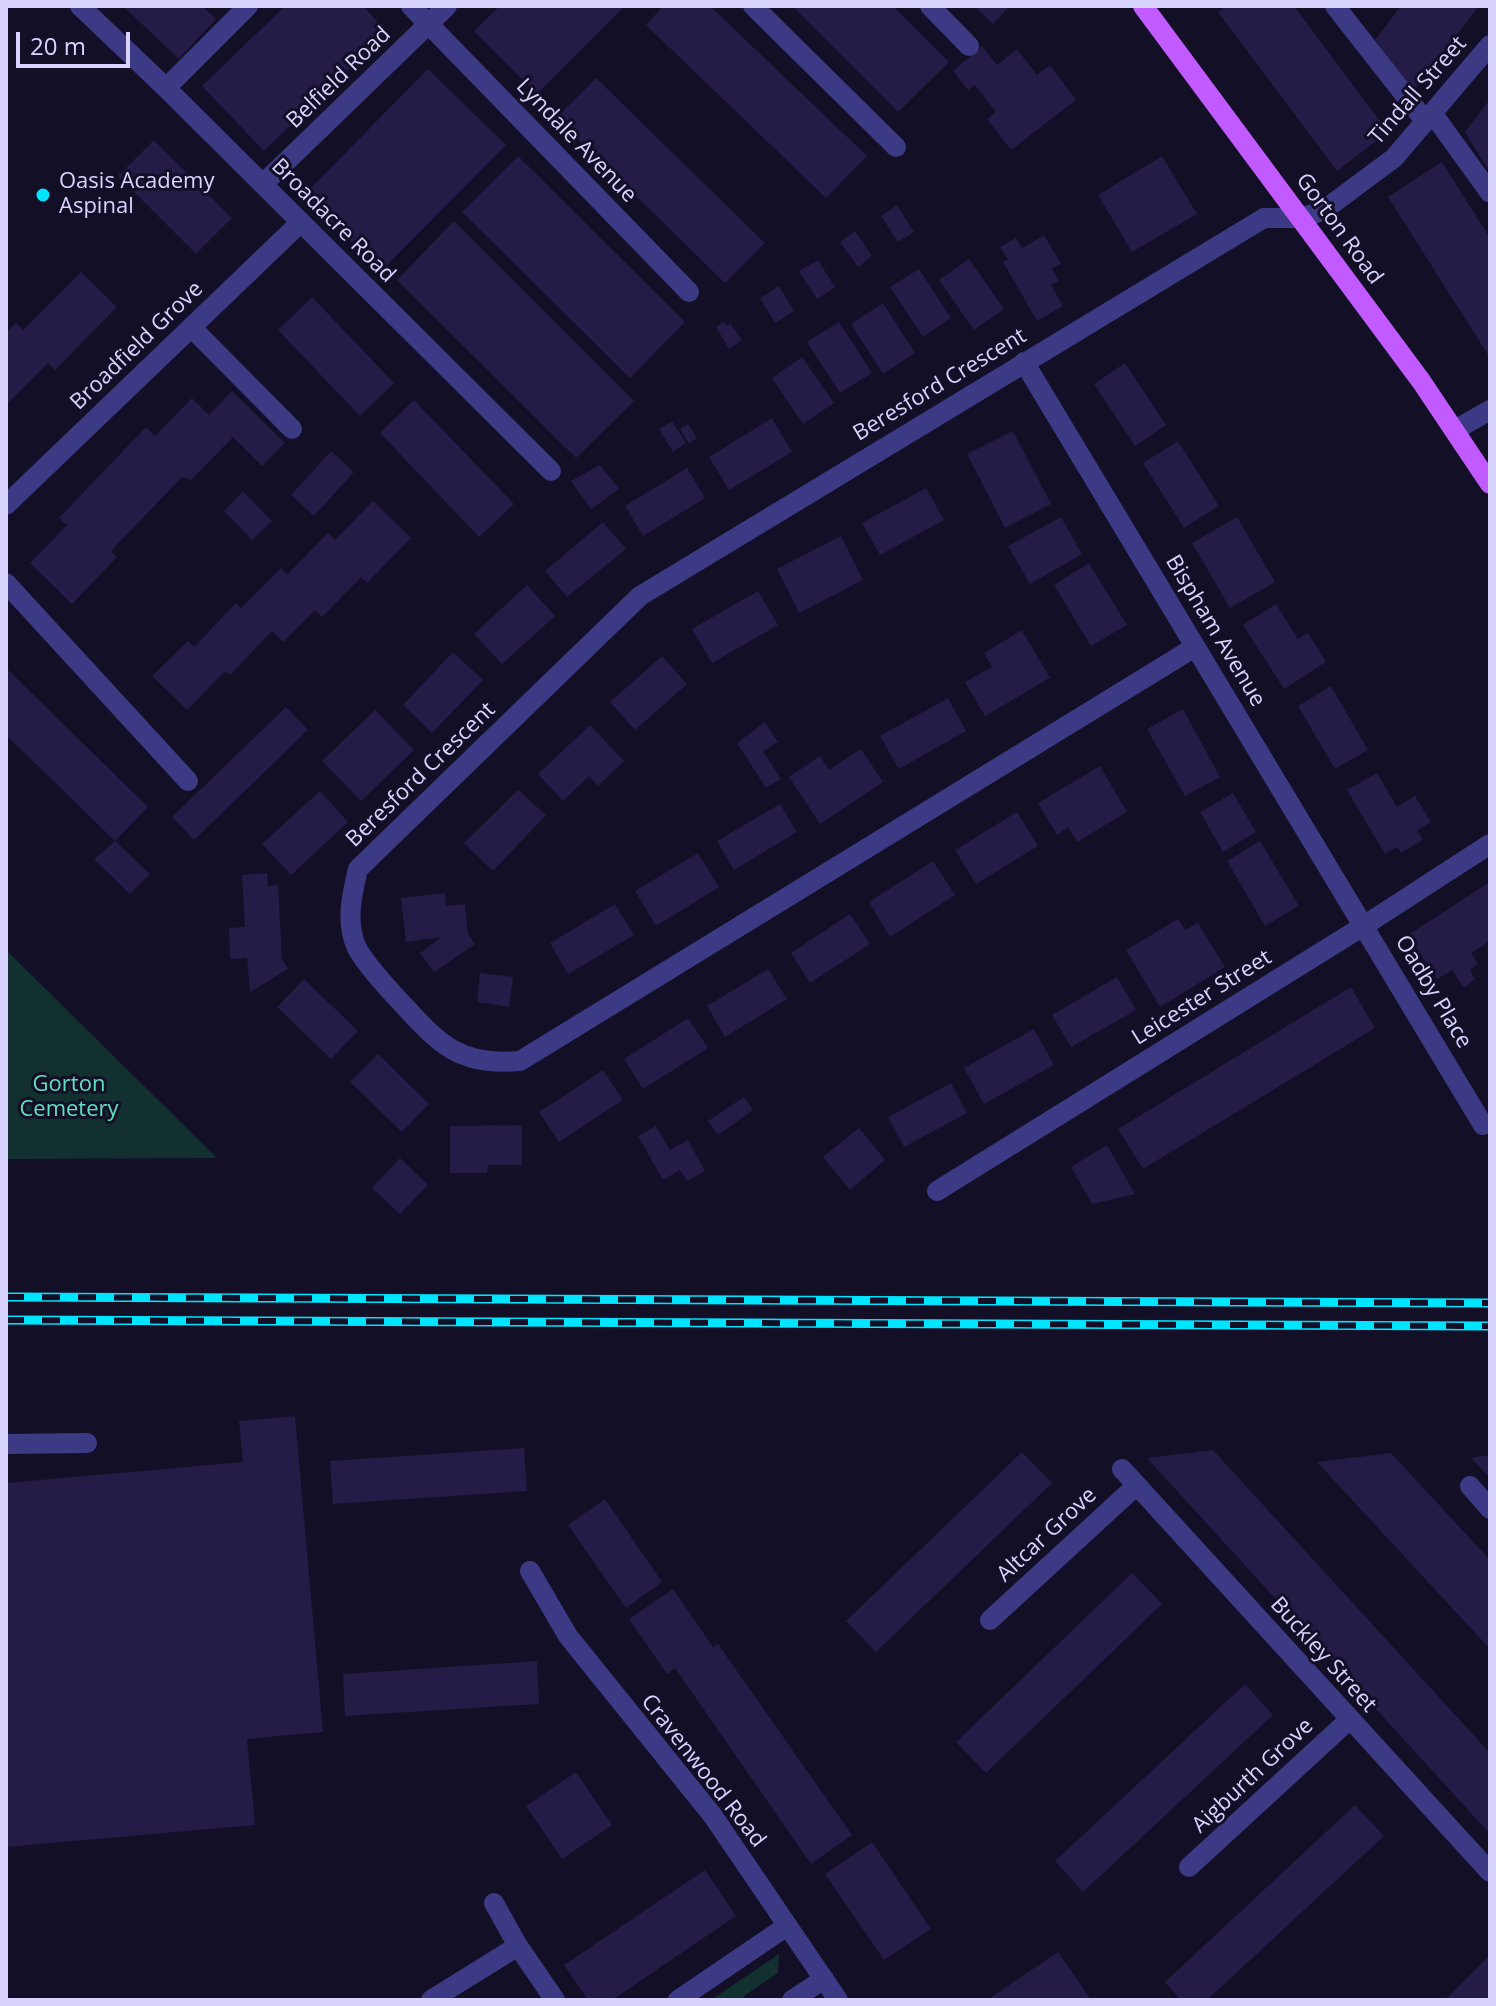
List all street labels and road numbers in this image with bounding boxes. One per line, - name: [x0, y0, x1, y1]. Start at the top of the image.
- street label: Belfield Road: [281, 22, 397, 134]
- street label: Tindall Street: [1364, 31, 1472, 151]
- street label: Lyndale Avenue: [510, 74, 642, 208]
- street label: Broadacre Road: [266, 154, 400, 288]
- street label: Gorton Road: [1290, 168, 1388, 290]
- street label: Broadfield Grove: [65, 276, 209, 416]
- street label: Beresford Crescent: [849, 323, 1031, 447]
- street label: Bispham Avenue: [1159, 550, 1271, 712]
- street label: Beresford Crescent: [341, 697, 501, 853]
- street label: Oadby Place: [1389, 931, 1477, 1053]
- street label: Leicester Street: [1128, 945, 1276, 1051]
- street label: Altcar Grove: [992, 1482, 1102, 1588]
- street label: Buckley Street: [1264, 1592, 1382, 1718]
- street label: Cravenwood Road: [635, 1689, 771, 1853]
- street label: Aigburth Grove: [1187, 1713, 1319, 1839]

